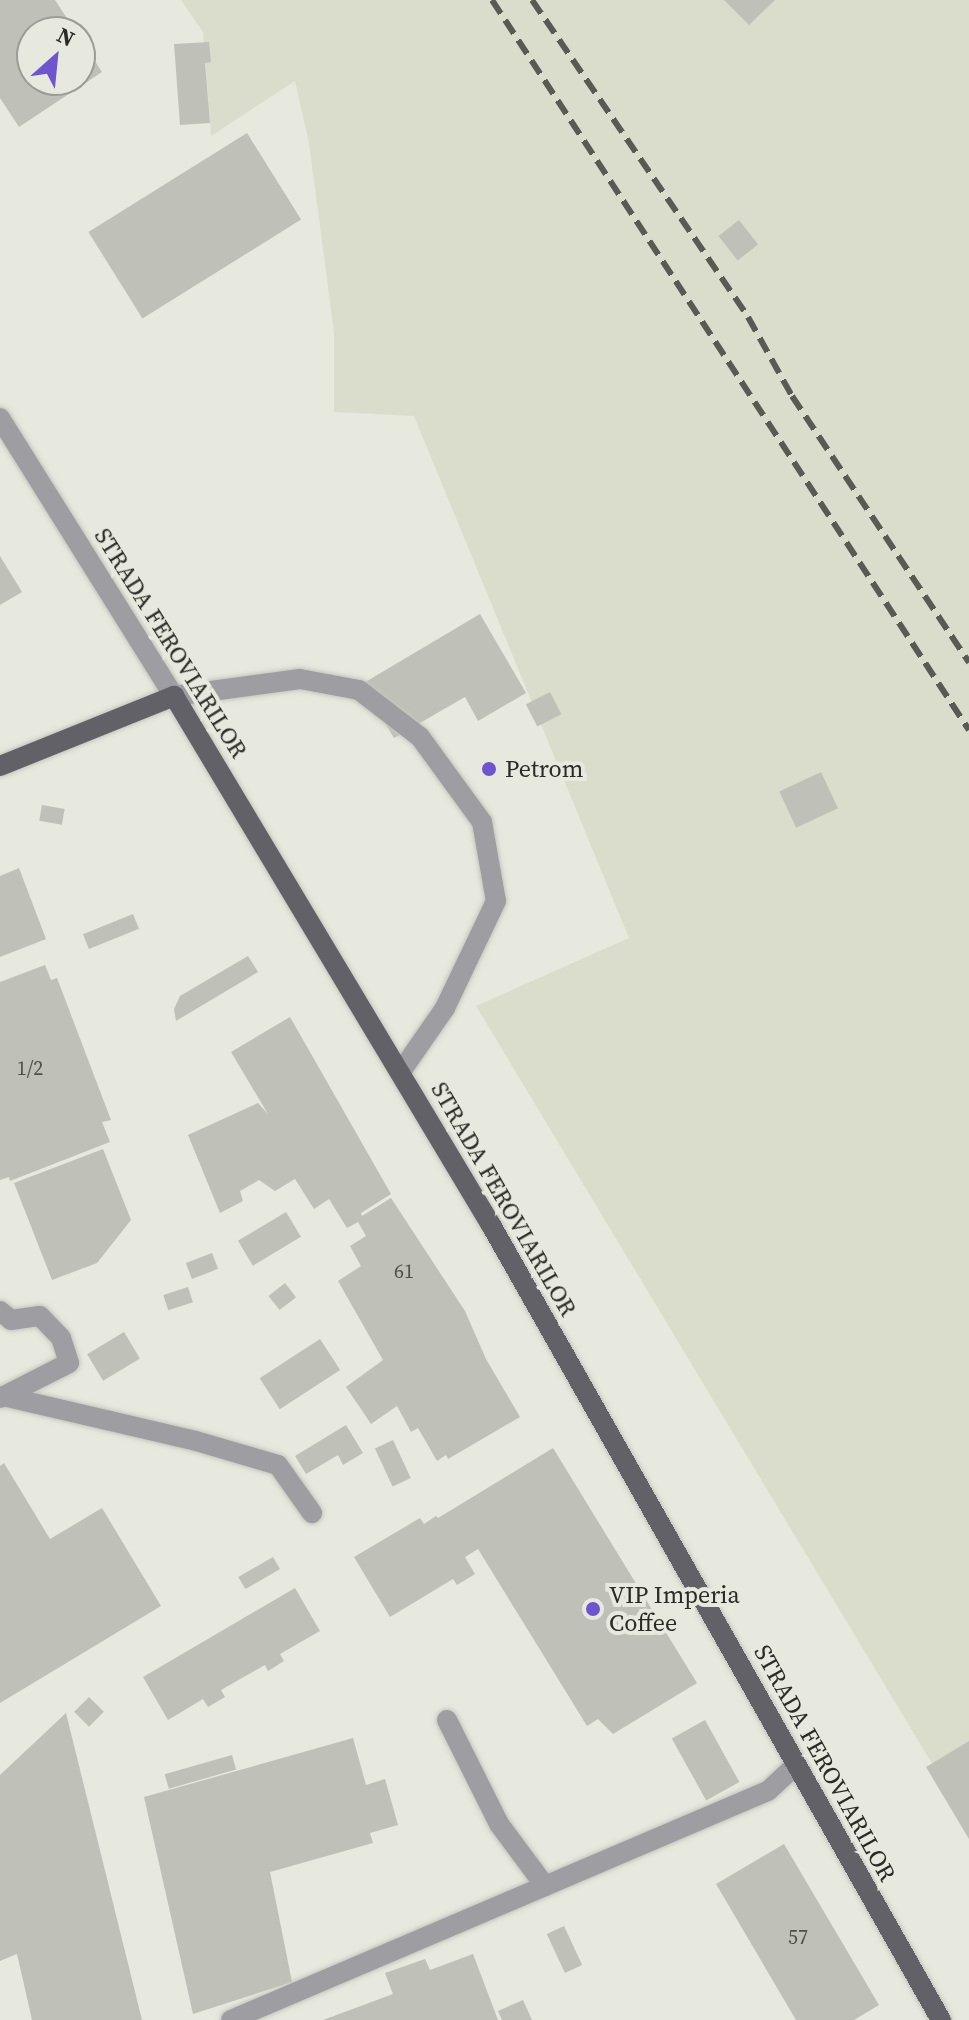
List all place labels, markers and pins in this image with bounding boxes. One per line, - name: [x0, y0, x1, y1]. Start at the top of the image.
- place label: Petrom: [505, 755, 583, 783]
- marker: Petrom: [480, 760, 498, 778]
- place label: VIP Imperia Coffee: [609, 1581, 740, 1637]
- marker: VIP Imperia Coffee: [584, 1600, 602, 1618]

